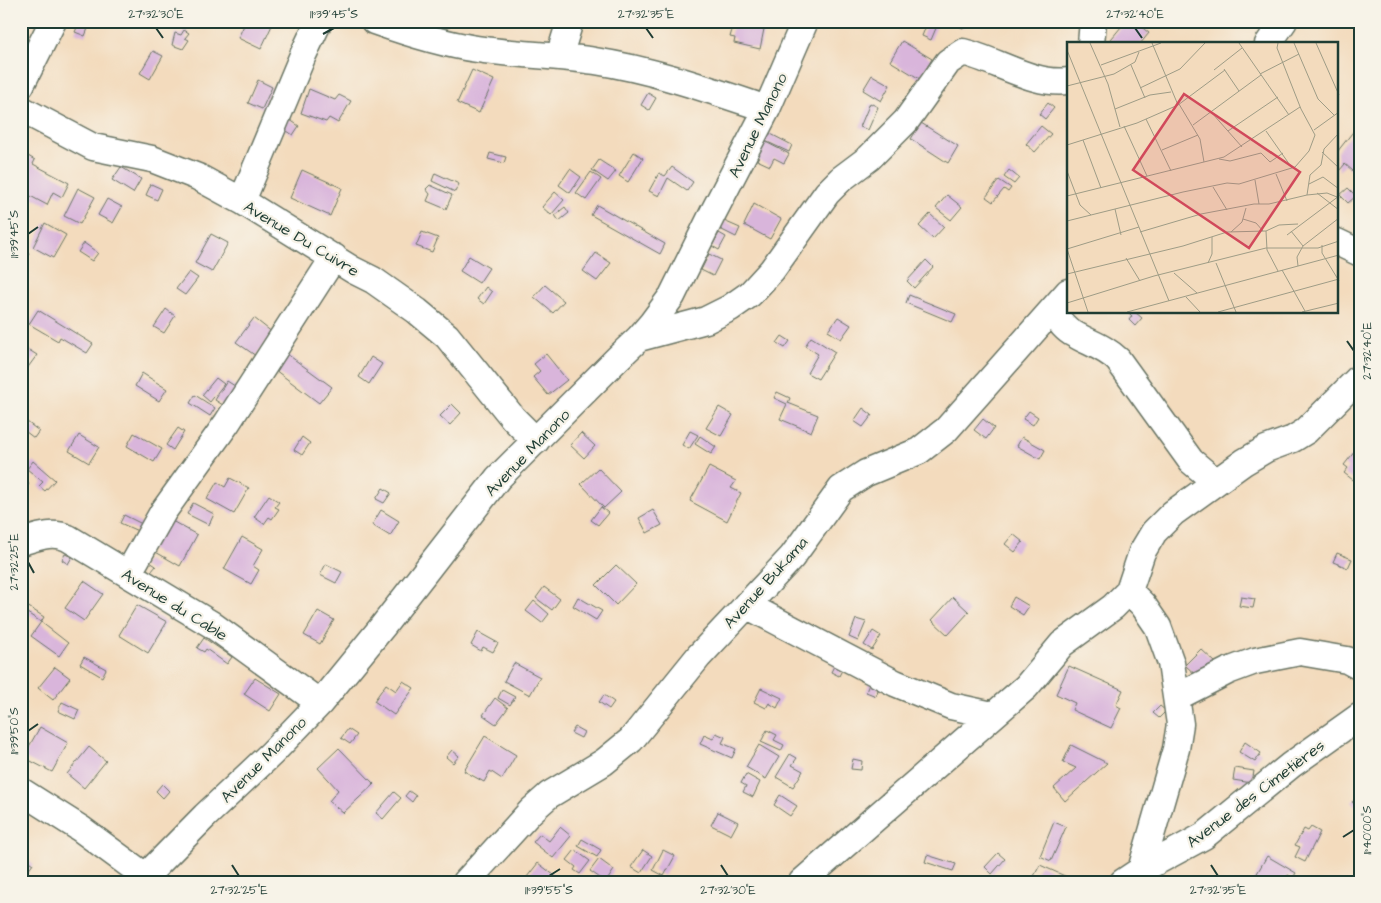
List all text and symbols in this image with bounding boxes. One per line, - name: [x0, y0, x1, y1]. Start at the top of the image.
- text: 27°32'30"E: [128, 6, 184, 23]
- text: 11°39'45"S: [310, 6, 358, 23]
- text: 27°32'35"E: [618, 6, 674, 23]
- text: 27°32'40"E: [1106, 6, 1164, 23]
- inset map: [1067, 42, 1338, 314]
- street label: Avenue Manono: [723, 69, 793, 181]
- street label: Avenue Du Cuivre: [240, 196, 364, 282]
- text: 11°39'45"S: [6, 210, 23, 258]
- text: 27°32'40"E: [1359, 322, 1376, 380]
- street label: Avenue Manono: [480, 404, 575, 501]
- street label: Avenue Bukama: [719, 532, 813, 633]
- text: 27°32'25"E: [6, 533, 23, 591]
- street label: Avenue du Cable: [117, 564, 232, 646]
- text: 11°39'50"S: [6, 707, 23, 755]
- street label: Avenue Manono: [216, 712, 312, 808]
- street label: Avenue des Cimetières: [1182, 735, 1329, 853]
- text: 11°40'00"S: [1359, 805, 1376, 855]
- text: 27°32'25"E: [210, 882, 268, 899]
- text: 11°39'55"S: [525, 882, 573, 899]
- text: 27°32'30"E: [700, 882, 756, 899]
- text: 27°32'35"E: [1190, 882, 1246, 899]

